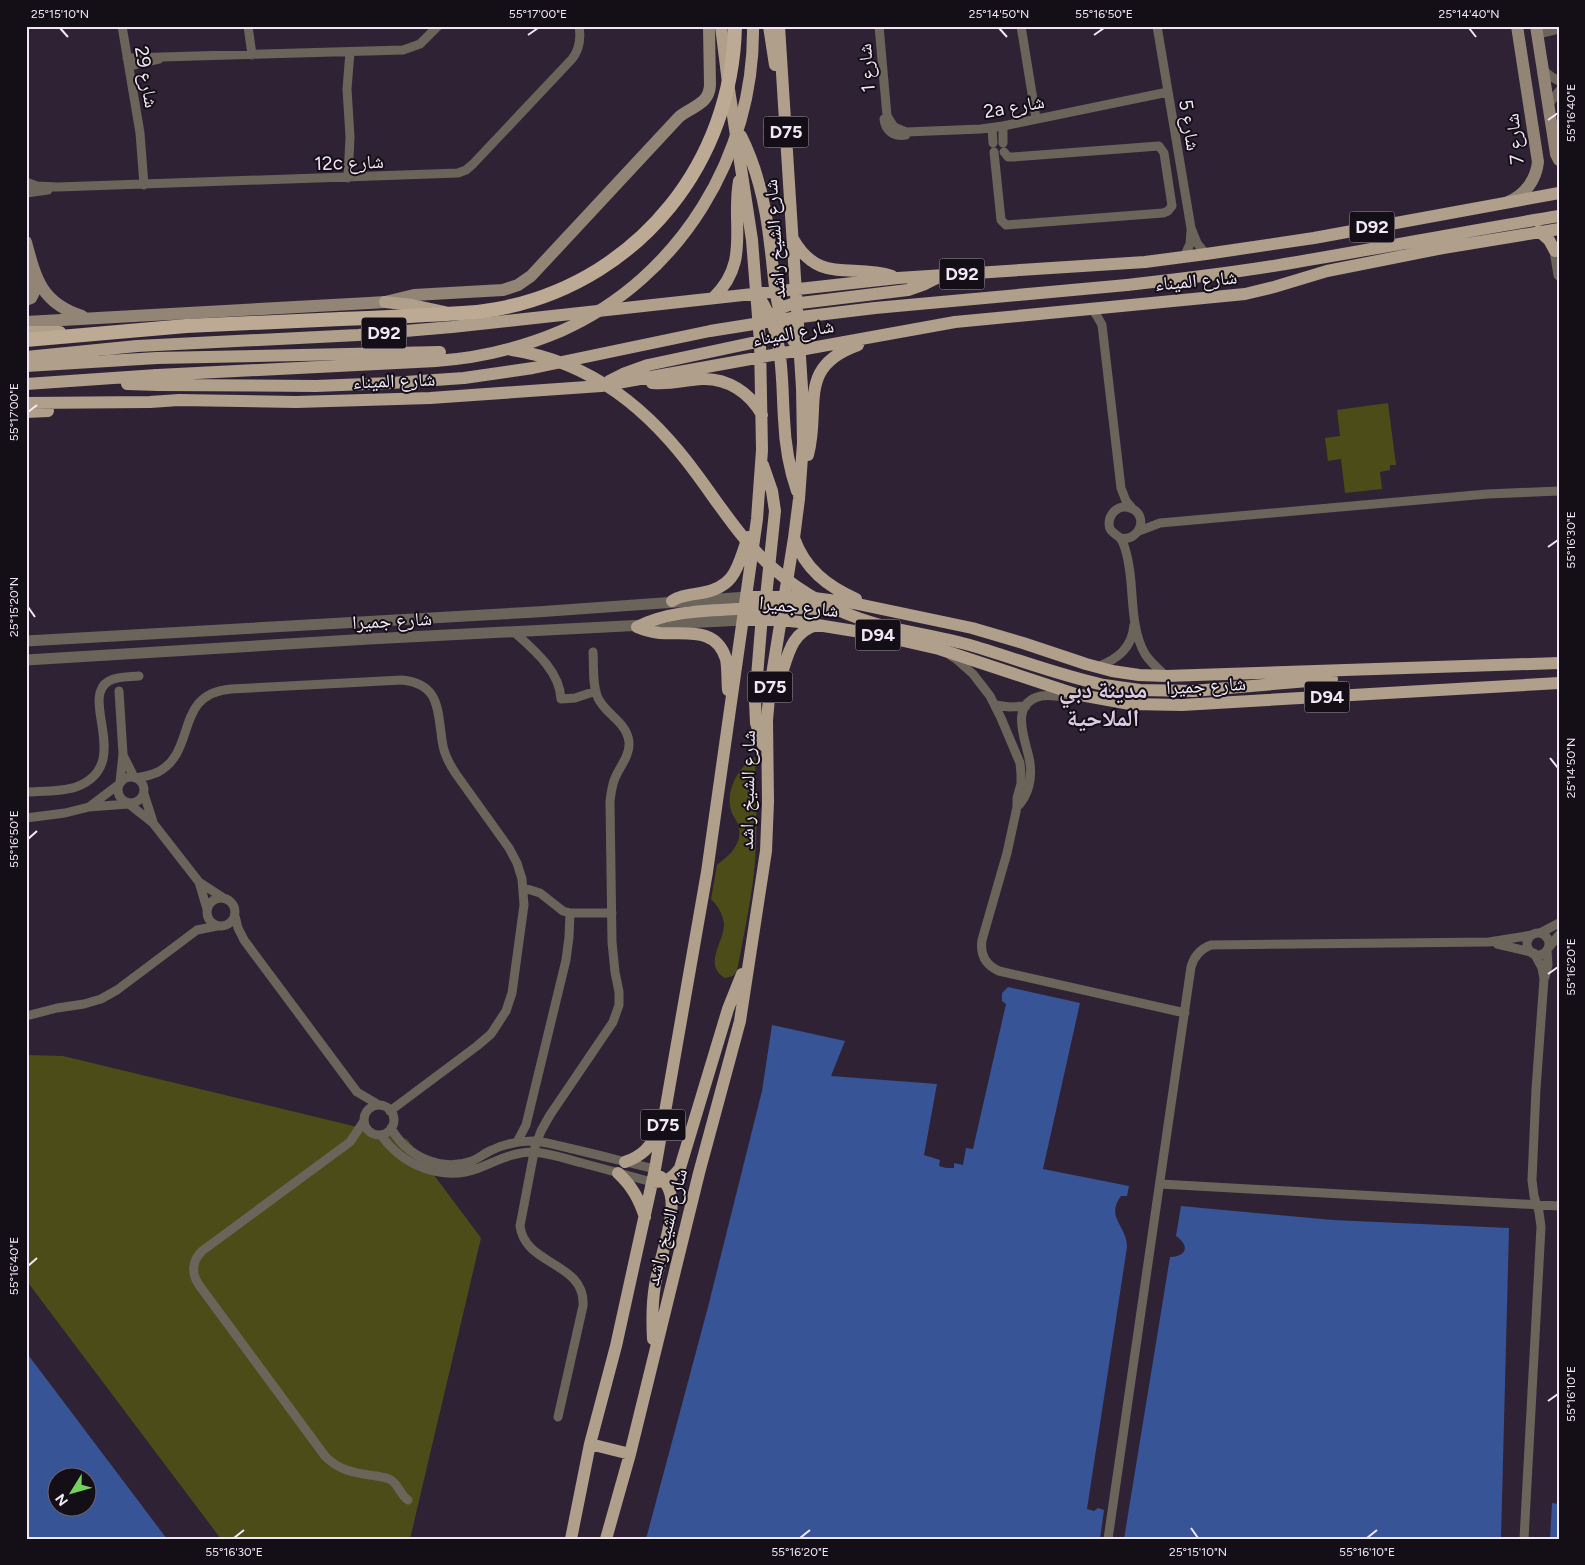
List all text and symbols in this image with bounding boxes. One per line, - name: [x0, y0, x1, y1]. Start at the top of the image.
- text: 25°15'10"N: [31, 7, 89, 21]
- text: 55°17'00"E: [509, 7, 567, 21]
- text: 25°14'50"N: [969, 7, 1029, 21]
- text: 55°16'50"E: [1075, 7, 1133, 21]
- text: 25°14'40"N: [1438, 7, 1500, 21]
- street label: شارع 1: [853, 43, 880, 93]
- street label: شارع 29: [130, 44, 163, 110]
- text: 55°16'40"E: [1564, 84, 1578, 142]
- street label: 2a شارع: [982, 90, 1046, 123]
- street label: شارع 5: [1174, 98, 1205, 152]
- street label: شارع 7: [1500, 112, 1529, 166]
- road number: D75: [764, 116, 808, 148]
- street label: 12c شارع: [314, 150, 384, 175]
- street label: شارع الشيخ راشد: [759, 178, 791, 299]
- road number: D92: [1350, 212, 1394, 242]
- road number: D92: [940, 258, 984, 290]
- street label: شارع الميناء: [1154, 265, 1238, 296]
- street label: شارع الميناء: [750, 314, 836, 351]
- road number: D92: [362, 317, 406, 348]
- street label: شارع الميناء: [352, 368, 436, 393]
- text: 55°17'00"E: [7, 383, 21, 441]
- text: 55°16'30"E: [1564, 511, 1578, 569]
- text: 25°15'20"N: [7, 577, 21, 637]
- street label: شارع جميرا: [758, 591, 840, 622]
- street label: شارع جميرا: [352, 607, 432, 634]
- road number: D94: [856, 620, 900, 650]
- road number: D75: [748, 672, 792, 702]
- street label: شارع جميرا: [1166, 672, 1246, 699]
- district label: مدينة دبي الملاحية: [1059, 675, 1147, 732]
- road number: D94: [1304, 682, 1350, 712]
- street label: شارع الشيخ راشد: [735, 730, 761, 850]
- text: 25°14'50"N: [1564, 738, 1578, 798]
- text: 55°16'50"E: [7, 810, 21, 868]
- text: 55°16'20"E: [1564, 938, 1578, 996]
- road number: D75: [640, 1110, 686, 1140]
- street label: شارع الشيخ راشد: [641, 1166, 693, 1288]
- text: 55°16'40"E: [7, 1237, 21, 1295]
- text: 55°16'10"E: [1564, 1366, 1578, 1422]
- north arrow: [48, 1468, 98, 1518]
- text: N: [52, 1490, 72, 1509]
- text: 55°16'30"E: [205, 1545, 263, 1559]
- text: 55°16'20"E: [771, 1545, 829, 1559]
- text: 25°15'10"N: [1169, 1545, 1227, 1559]
- text: 55°16'10"E: [1339, 1545, 1395, 1559]

